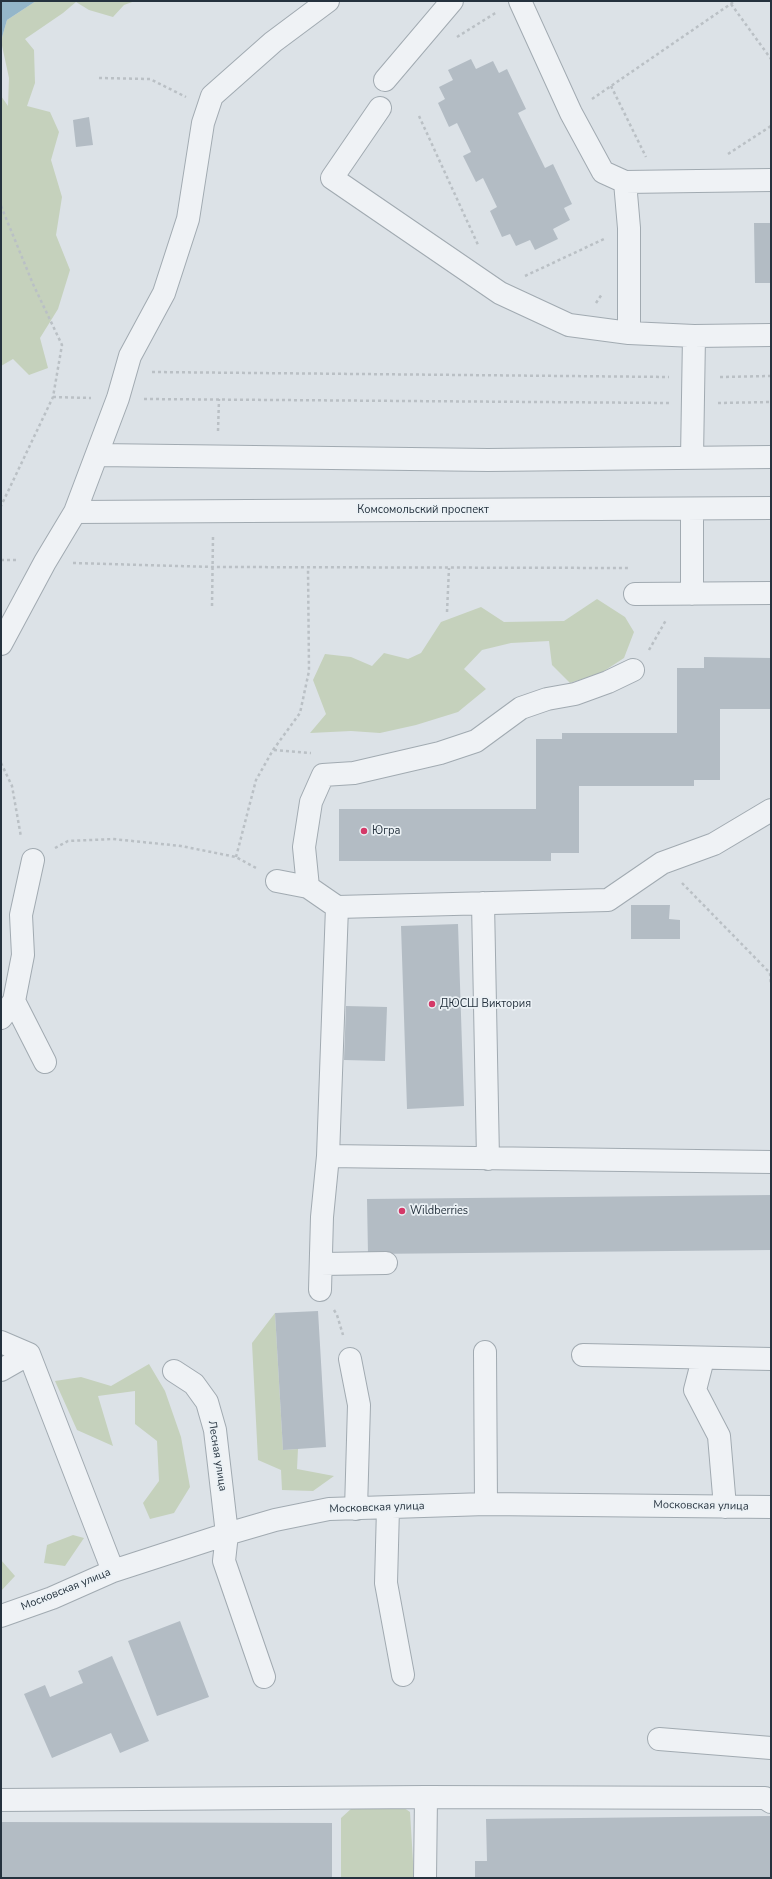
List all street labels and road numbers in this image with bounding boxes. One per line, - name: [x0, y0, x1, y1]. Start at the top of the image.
- street label: Комсомольский проспект: [357, 503, 489, 517]
- street label: Лесная улица: [205, 1420, 229, 1492]
- street label: Московская улица: [653, 1499, 749, 1513]
- street label: Московская улица: [329, 1500, 425, 1516]
- street label: Московская улица: [19, 1566, 113, 1614]

